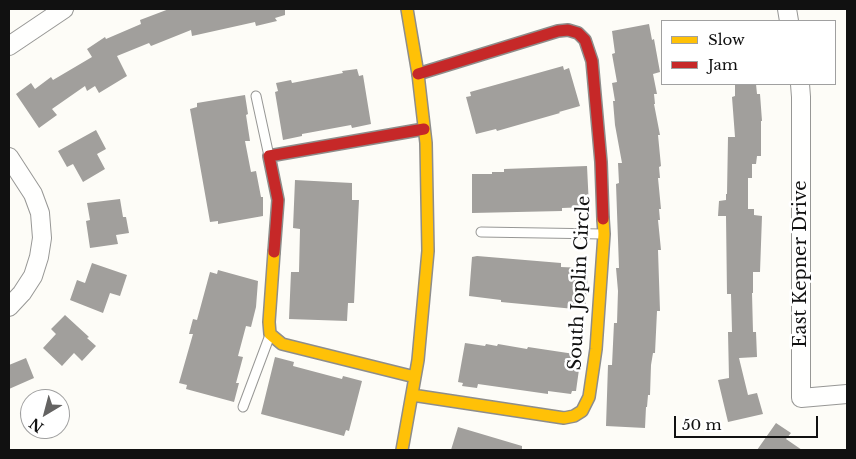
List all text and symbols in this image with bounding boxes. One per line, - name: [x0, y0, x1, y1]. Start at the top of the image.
- legend: [661, 20, 836, 85]
- text: Slow: [708, 30, 745, 49]
- text: Jam: [708, 55, 738, 74]
- street label: East Kepner Drive: [790, 180, 812, 348]
- street label: South Joplin Circle: [565, 195, 595, 371]
- north arrow: [20, 389, 70, 439]
- scale bar: [676, 406, 820, 438]
- text: N: [26, 414, 47, 436]
- text: 50 m: [682, 415, 722, 434]

